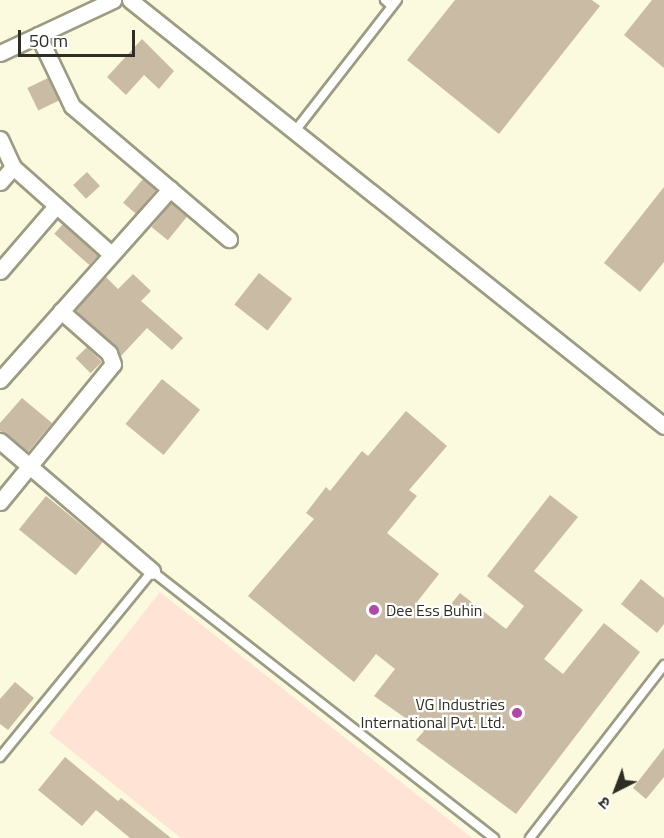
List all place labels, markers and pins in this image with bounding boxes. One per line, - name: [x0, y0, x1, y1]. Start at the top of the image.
- place label: Dee Ess Buhin: [386, 600, 482, 620]
- marker: Dee Ess Buhin: [367, 603, 381, 617]
- place label: VG Industries International Pvt. Ltd.: [361, 694, 505, 732]
- marker: VG Industries International Pvt. Ltd.: [510, 706, 524, 720]

